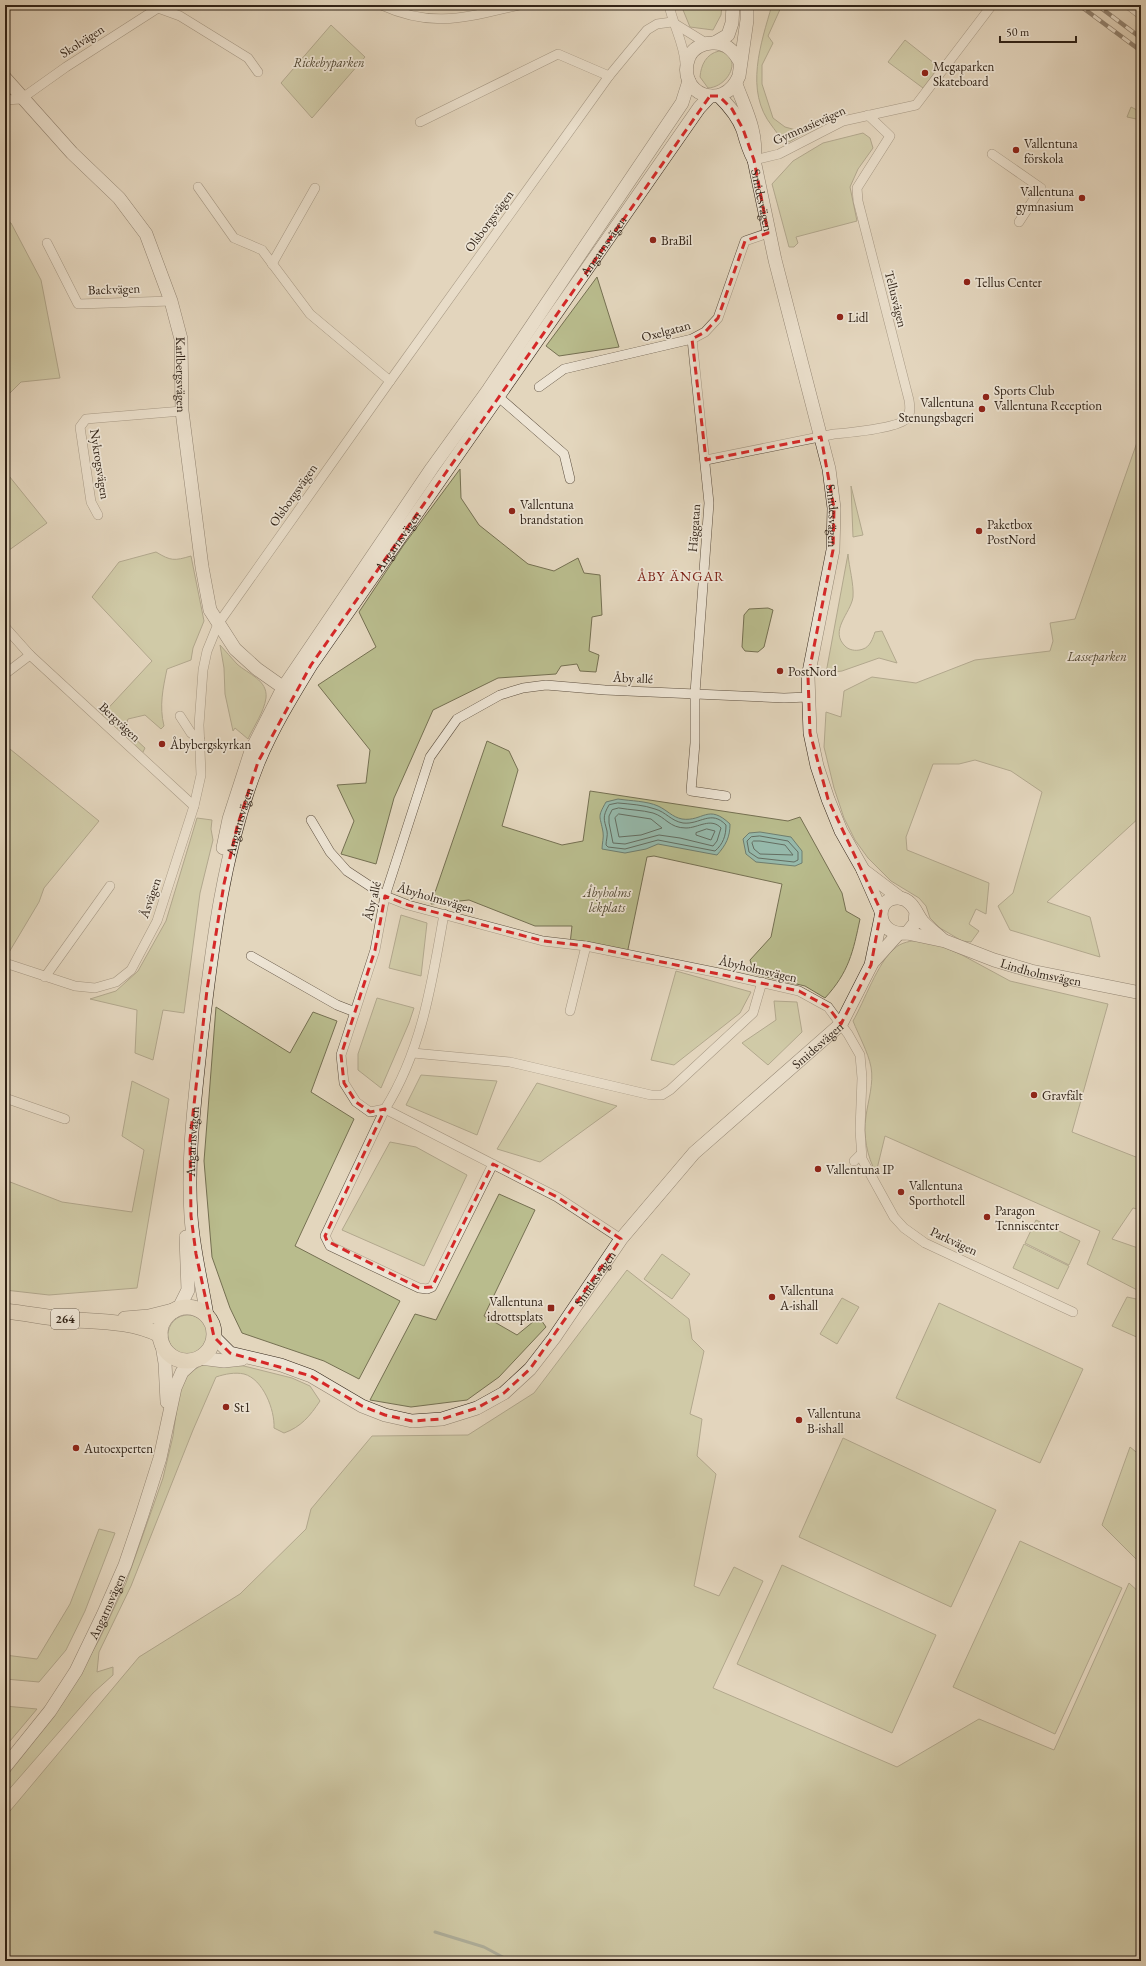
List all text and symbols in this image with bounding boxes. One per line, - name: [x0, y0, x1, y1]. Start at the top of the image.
- scale bar: [1000, 18, 1076, 44]
- street label: Skolvägen: [56, 20, 108, 62]
- text: 50 m: [1006, 24, 1030, 40]
- park label: Rickebyparken: [293, 54, 365, 71]
- place label: Megaparken Skateboard: [933, 58, 995, 90]
- marker: Megaparken Skateboard: [920, 68, 930, 78]
- street label: Gymnasievägen: [770, 101, 848, 149]
- place label: Vallentuna förskola: [1024, 135, 1079, 167]
- marker: Vallentuna förskola: [1011, 145, 1021, 155]
- street label: Smidesvägen: [748, 167, 777, 233]
- place label: Vallentuna gymnasium: [1016, 183, 1075, 215]
- street label: Olsborgsvägen: [461, 186, 517, 255]
- marker: Vallentuna gymnasium: [1077, 193, 1087, 203]
- street label: Angarnsvägen: [575, 212, 630, 280]
- place label: BraBil: [661, 232, 692, 249]
- marker: BraBil: [648, 235, 658, 245]
- street label: Tellusvägen: [881, 269, 911, 329]
- place label: Tellus Center: [975, 274, 1043, 291]
- marker: Tellus Center: [962, 277, 972, 287]
- street label: Backvägen: [87, 280, 141, 298]
- place label: Lidl: [848, 309, 868, 326]
- marker: Lidl: [835, 312, 845, 322]
- street label: Oxelgatan: [639, 316, 693, 346]
- street label: Karlbergsvägen: [172, 337, 191, 413]
- place label: Sports Club Vallentuna Reception: [994, 382, 1102, 414]
- marker: Sports Club Vallentuna Reception: [981, 392, 991, 402]
- place label: Vallentuna Stenungsbageri: [898, 394, 975, 426]
- marker: Vallentuna Stenungsbageri: [977, 404, 987, 414]
- street label: Nykrogsvägen: [86, 428, 114, 501]
- street label: Olsborgsvägen: [265, 460, 321, 530]
- street label: Smidesvägen: [823, 483, 843, 548]
- place label: Vallentuna brandstation: [520, 496, 584, 528]
- street label: Häggatan: [684, 503, 704, 553]
- marker: Vallentuna brandstation: [507, 506, 517, 516]
- street label: Angarnsvägen: [370, 507, 424, 576]
- place label: Paketbox PostNord: [987, 516, 1036, 548]
- marker: Paketbox PostNord: [974, 526, 984, 536]
- district label: ÅBY ÄNGAR: [636, 567, 725, 585]
- park label: Lasseparken: [1066, 648, 1127, 665]
- place label: PostNord: [788, 663, 837, 680]
- marker: PostNord: [775, 666, 785, 676]
- street label: Åby allé: [612, 669, 653, 687]
- street label: Bergvägen: [96, 698, 145, 746]
- place label: Åbybergskyrkan: [169, 736, 251, 753]
- marker: Åbybergskyrkan: [157, 739, 167, 749]
- street label: Angarnsvägen: [221, 785, 257, 858]
- street label: Åsvägen: [135, 876, 165, 921]
- street label: Åbyholmsvägen: [394, 879, 477, 917]
- street label: Åby allé: [359, 880, 385, 923]
- park label: Åbyholms lekplats: [582, 884, 632, 916]
- street label: Åbyholmsvägen: [716, 952, 799, 986]
- street label: Lindholmsvägen: [998, 954, 1083, 989]
- street label: Smidesvägen: [788, 1017, 847, 1072]
- place label: Gravfält: [1042, 1087, 1083, 1104]
- marker: Gravfält: [1029, 1090, 1039, 1100]
- street label: Angarnsvägen: [181, 1105, 203, 1178]
- place label: Vallentuna IP: [826, 1161, 894, 1178]
- marker: Vallentuna IP: [813, 1164, 823, 1174]
- place label: Vallentuna Sporthotell: [909, 1177, 965, 1209]
- marker: Vallentuna Sporthotell: [896, 1187, 906, 1197]
- place label: Paragon Tenniscenter: [995, 1202, 1060, 1234]
- marker: Paragon Tenniscenter: [982, 1212, 992, 1222]
- street label: Parkvägen: [928, 1223, 981, 1259]
- street label: Smidesvägen: [570, 1247, 619, 1309]
- place label: Vallentuna A-ishall: [779, 1282, 835, 1314]
- marker: Vallentuna A-ishall: [767, 1292, 777, 1302]
- place label: Vallentuna idrottsplats: [487, 1293, 544, 1325]
- marker: Vallentuna idrottsplats: [546, 1303, 556, 1313]
- road number: 264: [51, 1309, 79, 1329]
- place label: St1: [234, 1399, 250, 1416]
- marker: St1: [221, 1402, 231, 1412]
- place label: Vallentuna B-ishall: [807, 1405, 862, 1437]
- marker: Vallentuna B-ishall: [794, 1415, 804, 1425]
- place label: Autoexperten: [83, 1440, 153, 1457]
- marker: Autoexperten: [71, 1443, 81, 1453]
- street label: Angarnsvägen: [84, 1571, 129, 1643]

